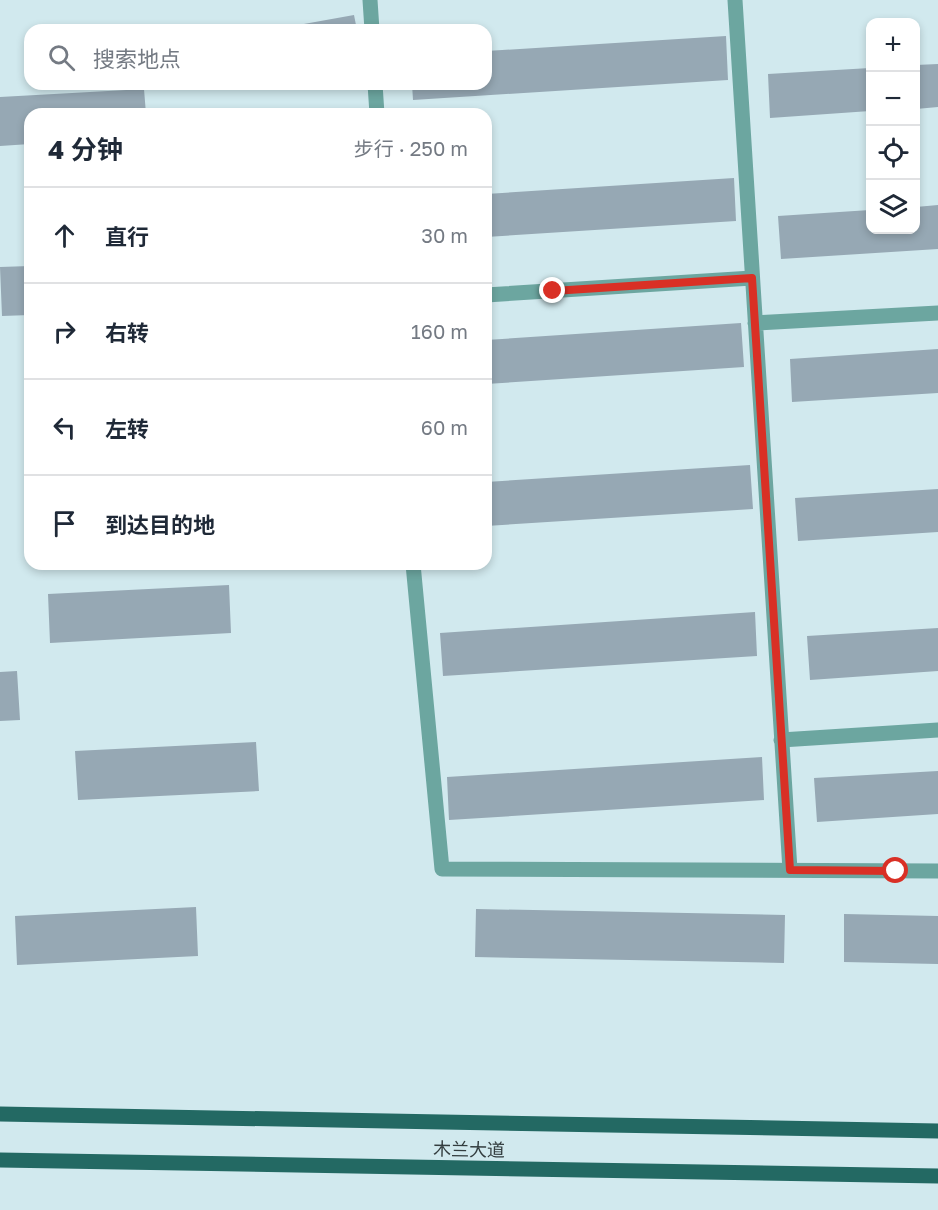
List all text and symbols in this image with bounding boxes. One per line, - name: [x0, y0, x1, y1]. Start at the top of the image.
- map controls: [866, 18, 920, 234]
- button: +: [866, 18, 920, 72]
- search box: [24, 24, 492, 90]
- icon: search: [45, 41, 78, 74]
- text: 搜索地点: [93, 45, 181, 72]
- button: −: [866, 72, 920, 126]
- button: locate: [866, 126, 920, 180]
- text: 4 分钟: [48, 134, 123, 165]
- text: 步行 · 250 m: [354, 136, 468, 160]
- button: layers: [866, 180, 920, 234]
- icon: ahead: [48, 219, 81, 252]
- text: 直行: [105, 223, 149, 250]
- text: 30 m: [421, 223, 468, 247]
- route end: [539, 277, 565, 303]
- icon: right: [48, 315, 81, 348]
- text: 右转: [105, 319, 149, 346]
- text: 160 m: [411, 319, 468, 343]
- icon: left: [48, 411, 81, 444]
- text: 左转: [105, 415, 149, 442]
- text: 60 m: [421, 415, 468, 439]
- icon: arrive: [48, 507, 81, 540]
- text: 到达目的地: [105, 511, 215, 538]
- route start: [882, 857, 908, 883]
- street label: 木兰大道: [433, 1137, 505, 1161]

